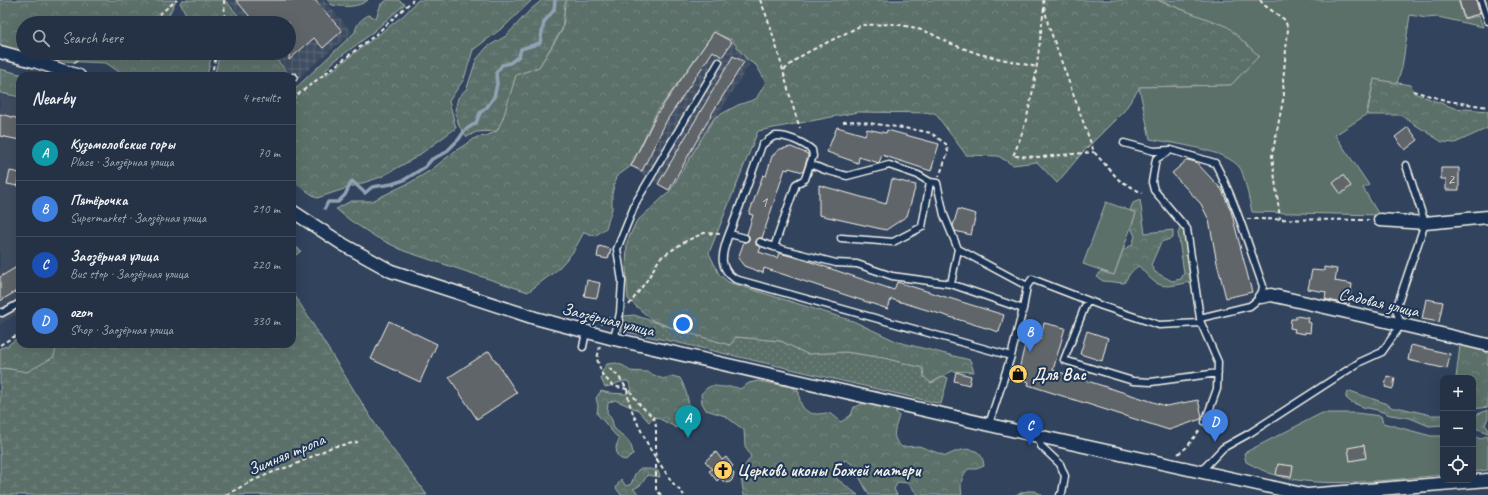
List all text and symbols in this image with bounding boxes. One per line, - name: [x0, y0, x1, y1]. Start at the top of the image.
- search box: [16, 16, 296, 60]
- icon: search: [30, 27, 52, 49]
- text: Search here: [62, 29, 123, 48]
- text: Nearby: [32, 88, 75, 109]
- text: 4 results: [242, 90, 280, 106]
- text: Кузьмоловские горы: [70, 135, 175, 154]
- text: A: [42, 145, 48, 161]
- text: 70 m: [258, 145, 280, 161]
- text: Place · Заозёрная улица: [70, 154, 174, 170]
- house number: 2: [1448, 170, 1456, 189]
- text: Пятёрочка: [70, 191, 127, 210]
- house number: 1: [761, 193, 769, 212]
- text: B: [42, 201, 48, 217]
- text: 210 m: [252, 201, 280, 217]
- text: Supermarket · Заозёрная улица: [70, 210, 206, 226]
- text: Заозёрная улица: [70, 247, 158, 266]
- text: C: [42, 257, 48, 273]
- text: 220 m: [252, 257, 280, 273]
- text: Bus stop · Заозёрная улица: [70, 266, 188, 282]
- street label: Садовая улица: [1337, 283, 1423, 322]
- street label: Заозёрная улица: [559, 298, 657, 342]
- text: ozon: [70, 303, 92, 322]
- text: D: [41, 313, 49, 329]
- text: 330 m: [252, 313, 280, 329]
- your location: [673, 314, 693, 334]
- pin: B: [1017, 319, 1043, 352]
- text: Shop · Заозёрная улица: [70, 322, 173, 338]
- shop icon: Для Вас: [1007, 363, 1029, 385]
- place label: Для Вас: [1032, 364, 1087, 385]
- map controls: [1440, 375, 1476, 483]
- button: +: [1440, 375, 1476, 411]
- pin: A: [675, 405, 701, 438]
- pin: D: [1202, 409, 1228, 442]
- button: −: [1440, 411, 1476, 447]
- pin: C: [1017, 413, 1043, 446]
- street label: Зимняя тропа: [245, 428, 329, 480]
- button: locate: [1440, 447, 1476, 483]
- church icon: Церковь иконы Божей матери: [712, 459, 734, 481]
- place label: Церковь иконы Божей матери: [737, 460, 922, 481]

